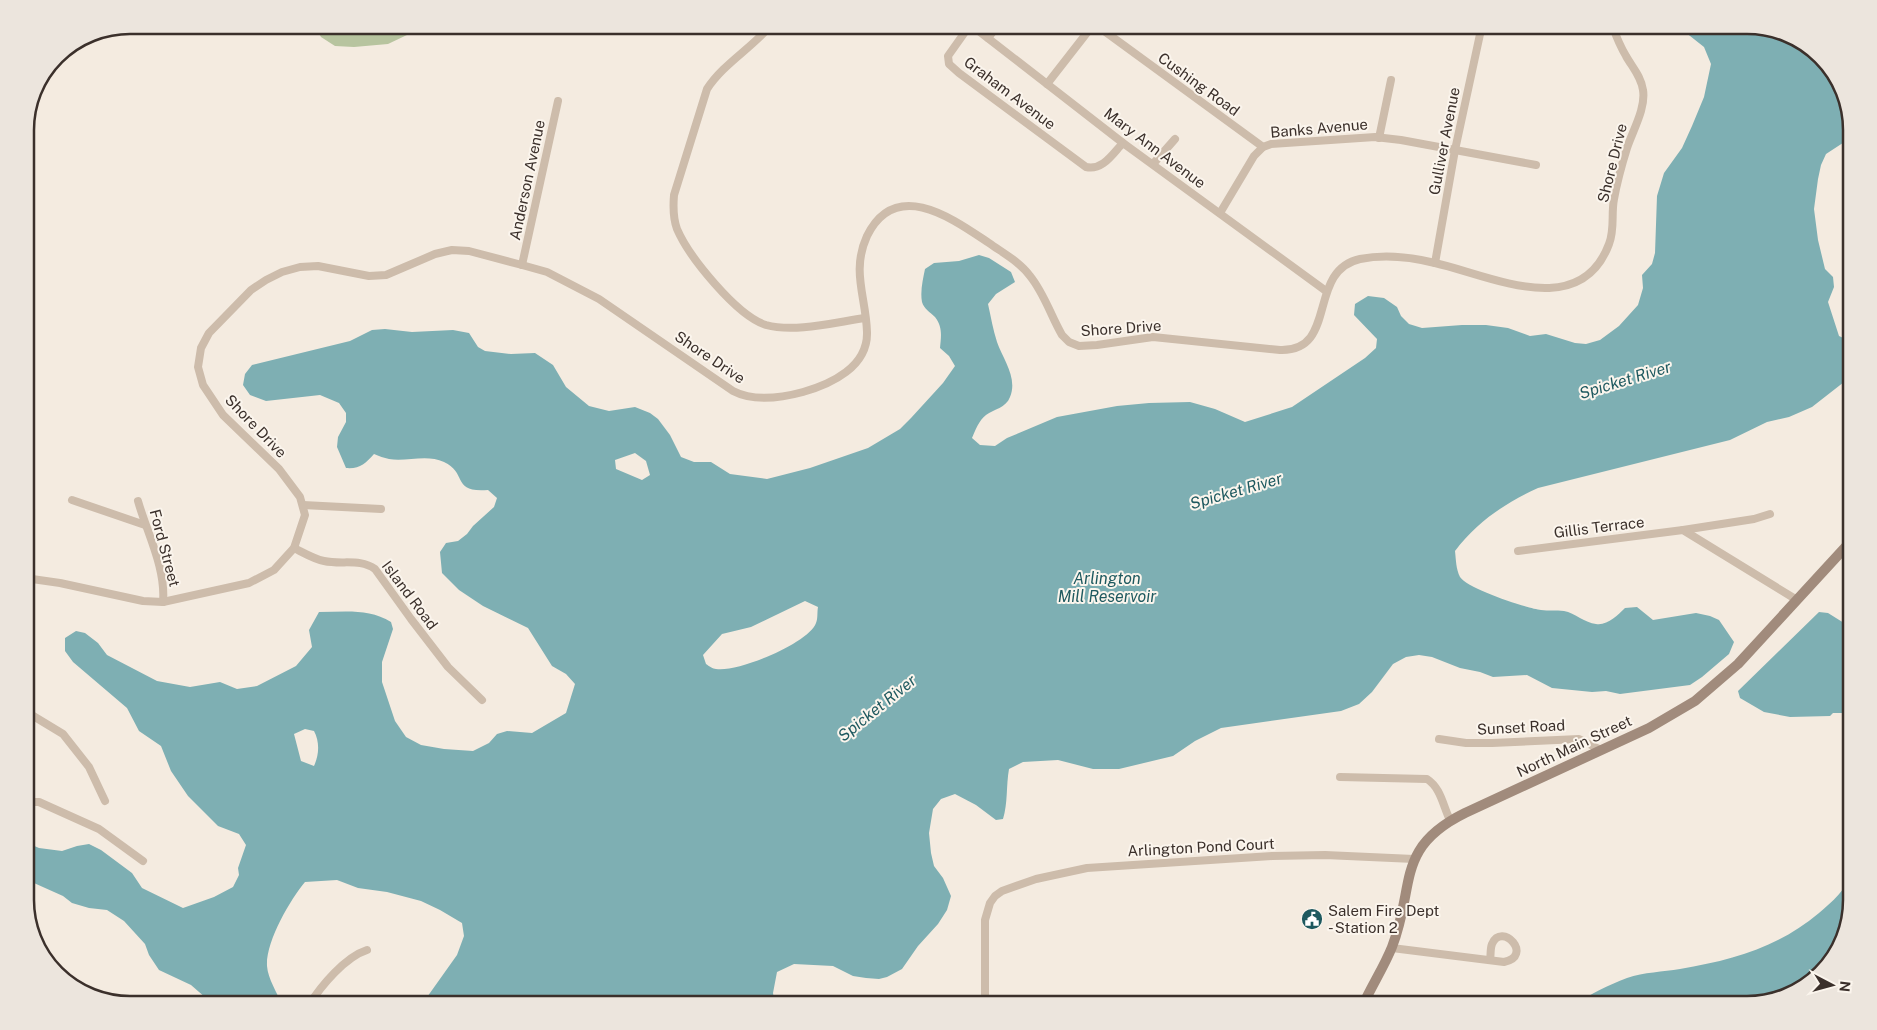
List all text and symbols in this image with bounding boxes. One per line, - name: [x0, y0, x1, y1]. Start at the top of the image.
- street label: Cushing Road: [1155, 49, 1243, 119]
- street label: Graham Avenue: [961, 53, 1059, 133]
- street label: Gulliver Avenue: [1425, 86, 1463, 196]
- street label: Mary Ann Avenue: [1101, 104, 1209, 192]
- street label: Banks Avenue: [1269, 115, 1369, 141]
- street label: Anderson Avenue: [506, 118, 548, 242]
- street label: Shore Drive: [1594, 122, 1630, 204]
- street label: Shore Drive: [1080, 317, 1162, 339]
- street label: Shore Drive: [672, 327, 748, 387]
- water label: Spicket River: [1577, 357, 1674, 403]
- street label: Shore Drive: [222, 391, 290, 461]
- water label: Spicket River: [1188, 469, 1285, 513]
- street label: Ford Street: [147, 507, 184, 589]
- street label: Gillis Terrace: [1553, 513, 1645, 541]
- street label: Island Road: [379, 557, 441, 633]
- water label: Arlington Mill Reservoir: [1058, 569, 1157, 606]
- water label: Spicket River: [834, 670, 921, 745]
- street label: North Main Street: [1514, 712, 1634, 780]
- street label: Sunset Road: [1477, 716, 1565, 738]
- street label: Arlington Pond Court: [1127, 835, 1275, 859]
- place label: Salem Fire Dept - Station 2: [1328, 902, 1440, 936]
- public building icon: Salem Fire Dept - Station 2: [1300, 907, 1324, 931]
- north arrow: [1807, 960, 1857, 1010]
- text: N: [1836, 980, 1853, 993]

